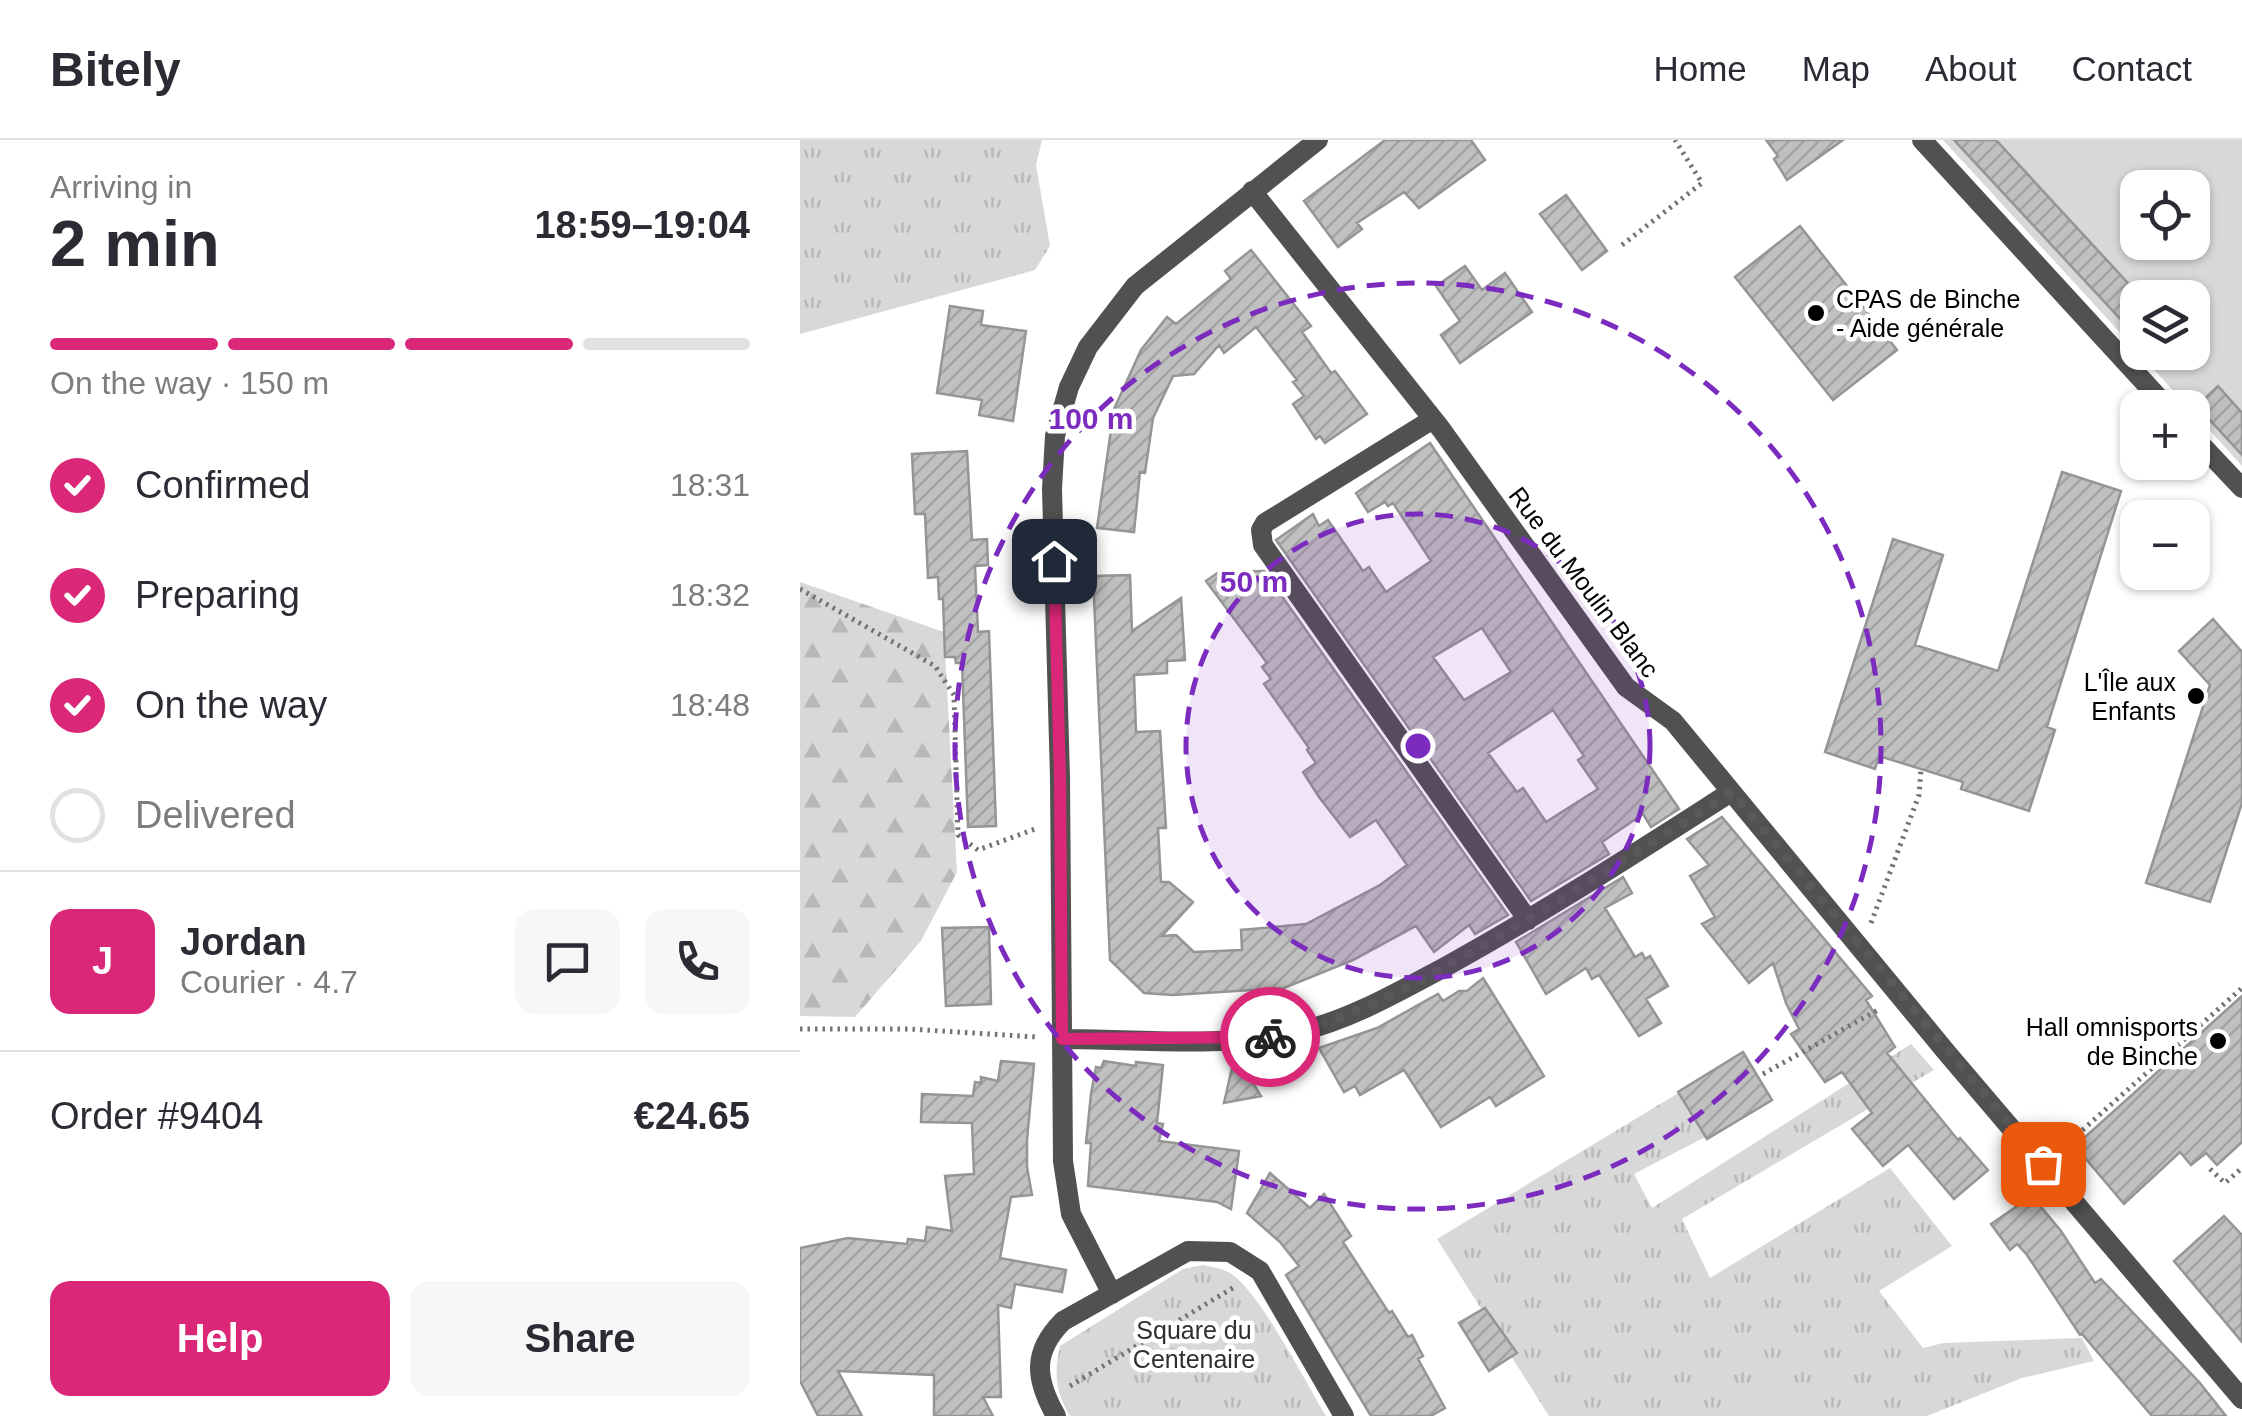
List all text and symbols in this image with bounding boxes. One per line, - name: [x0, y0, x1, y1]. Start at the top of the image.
- text: Bitely: [50, 43, 181, 96]
- text: Home: [1653, 49, 1747, 88]
- text: Map: [1802, 49, 1870, 88]
- text: About: [1925, 49, 2016, 88]
- text: Contact: [2071, 49, 2192, 88]
- text: Arriving in: [50, 169, 192, 205]
- map controls: [2120, 170, 2210, 590]
- button: locate: [2120, 170, 2210, 260]
- text: 18:59–19:04: [534, 204, 750, 246]
- text: 2 min: [50, 207, 220, 280]
- button: layers: [2120, 280, 2210, 370]
- place label: CPAS de Binche - Aide générale: [1836, 285, 2020, 342]
- marker: CPAS de Binche - Aide générale: [1805, 302, 1827, 324]
- text: On the way · 150 m: [50, 365, 329, 401]
- button: +: [2120, 390, 2210, 480]
- text: 100 m: [1048, 402, 1134, 435]
- icon: check: [50, 458, 105, 513]
- text: Confirmed: [135, 464, 310, 506]
- text: 18:31: [670, 467, 750, 503]
- street label: Rue du Moulin Blanc: [1503, 481, 1665, 683]
- button: −: [2120, 500, 2210, 590]
- pin: [1012, 519, 1097, 604]
- icon: home: [1027, 534, 1082, 589]
- text: 50 m: [1220, 565, 1288, 598]
- icon: check: [50, 568, 105, 623]
- text: Preparing: [135, 574, 300, 616]
- text: 18:32: [670, 577, 750, 613]
- place label: L'Île aux Enfants: [2084, 668, 2176, 725]
- icon: check: [50, 678, 105, 733]
- text: On the way: [135, 684, 327, 726]
- marker: L'Île aux Enfants: [2185, 685, 2207, 707]
- text: 18:48: [670, 687, 750, 723]
- centre of rings: [1400, 728, 1436, 764]
- text: Delivered: [135, 794, 296, 836]
- button: chat: [515, 909, 620, 1014]
- button: phone: [645, 909, 750, 1014]
- text: Jordan: [180, 921, 307, 963]
- text: J: [92, 940, 113, 982]
- text: Courier · 4.7: [180, 964, 358, 1000]
- courier: [1220, 987, 1320, 1087]
- icon: bike: [1243, 1010, 1298, 1065]
- place label: Hall omnisports de Binche: [2026, 1013, 2198, 1070]
- marker: Hall omnisports de Binche: [2207, 1030, 2229, 1052]
- text: Order #9404: [50, 1095, 263, 1137]
- text: €24.65: [634, 1095, 750, 1137]
- pin: [2001, 1122, 2086, 1207]
- icon: bag: [2016, 1137, 2071, 1192]
- button: Help: [50, 1281, 390, 1396]
- button: Share: [410, 1281, 750, 1396]
- park label: Square du Centenaire: [1133, 1316, 1255, 1373]

